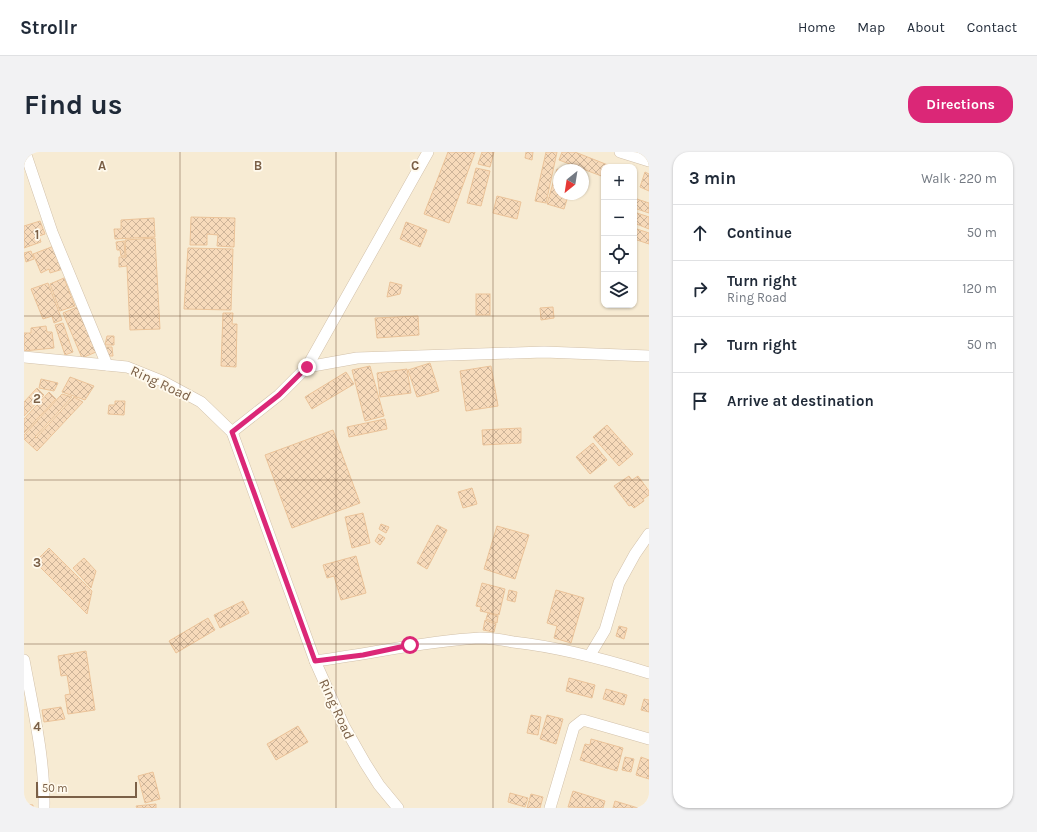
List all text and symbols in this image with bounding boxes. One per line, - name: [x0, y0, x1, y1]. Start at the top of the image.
- text: Strollr: [20, 17, 77, 39]
- text: Home: [798, 19, 835, 36]
- text: Map: [857, 19, 885, 36]
- text: About: [907, 19, 945, 36]
- text: Contact: [967, 19, 1017, 36]
- button: Directions: [908, 86, 1013, 123]
- text: Find us: [24, 88, 123, 121]
- text: A: [98, 158, 106, 173]
- text: B: [254, 158, 262, 173]
- text: C: [411, 158, 419, 173]
- north arrow: [553, 164, 589, 200]
- map controls: [601, 164, 637, 308]
- button: +: [601, 164, 637, 200]
- text: 3 min: [689, 168, 736, 188]
- text: Walk · 220 m: [921, 171, 997, 186]
- button: −: [601, 200, 637, 236]
- icon: ahead: [689, 222, 711, 244]
- text: Continue: [727, 224, 792, 242]
- text: 50 m: [967, 225, 997, 240]
- text: 1: [35, 227, 39, 242]
- button: locate: [601, 236, 637, 272]
- button: layers: [601, 272, 637, 308]
- text: Turn right: [727, 272, 797, 290]
- icon: right: [689, 278, 711, 300]
- text: 120 m: [962, 281, 997, 296]
- text: Ring Road: [727, 290, 787, 305]
- icon: right: [689, 334, 711, 356]
- text: Turn right: [727, 336, 797, 354]
- text: 50 m: [967, 337, 997, 352]
- route end: [298, 358, 316, 376]
- street label: Ring Road: [128, 362, 194, 405]
- icon: arrive: [689, 390, 711, 412]
- text: 2: [33, 391, 41, 406]
- text: Arrive at destination: [727, 392, 874, 410]
- text: 3: [33, 555, 41, 570]
- route start: [401, 636, 419, 654]
- street label: Ring Road: [315, 676, 358, 742]
- text: 4: [33, 719, 41, 734]
- scale bar: [36, 780, 137, 799]
- text: 50 m: [42, 782, 68, 795]

